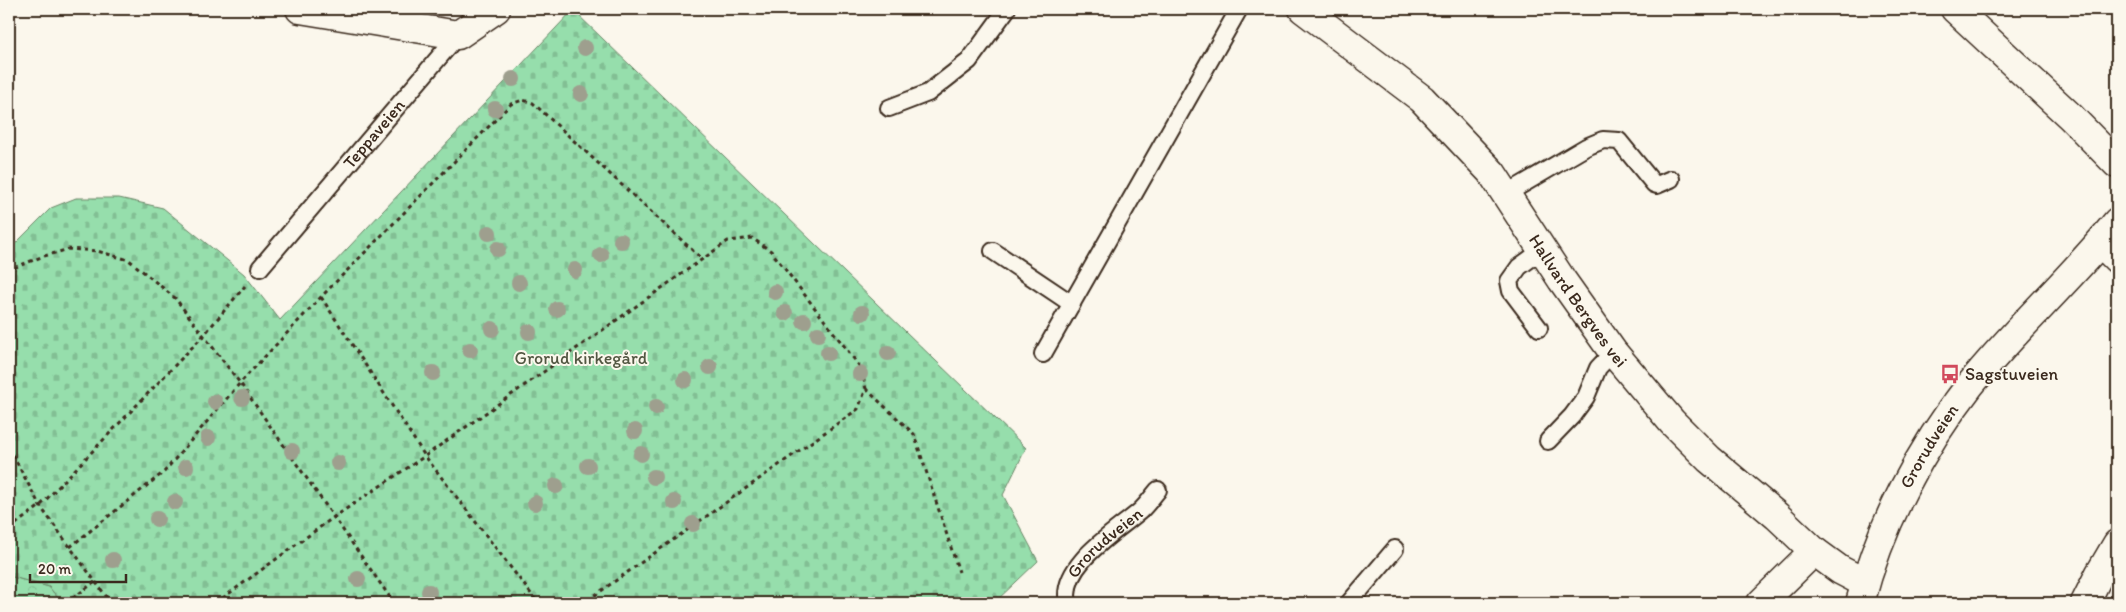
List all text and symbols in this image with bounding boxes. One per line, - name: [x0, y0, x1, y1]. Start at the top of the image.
- street label: Teppaveien: [338, 95, 410, 173]
- street label: Hallvard Bergves vei: [1524, 230, 1632, 372]
- park label: Grorud kirkegård: [515, 347, 648, 369]
- bus stop icon: Sagstuveien: [1939, 363, 1961, 385]
- place label: Sagstuveien: [1965, 363, 2059, 385]
- street label: Grorudveien: [1895, 399, 1963, 492]
- street label: Grorudveien: [1062, 502, 1147, 582]
- scale bar: [30, 552, 126, 584]
- text: 20 m: [38, 560, 72, 578]

